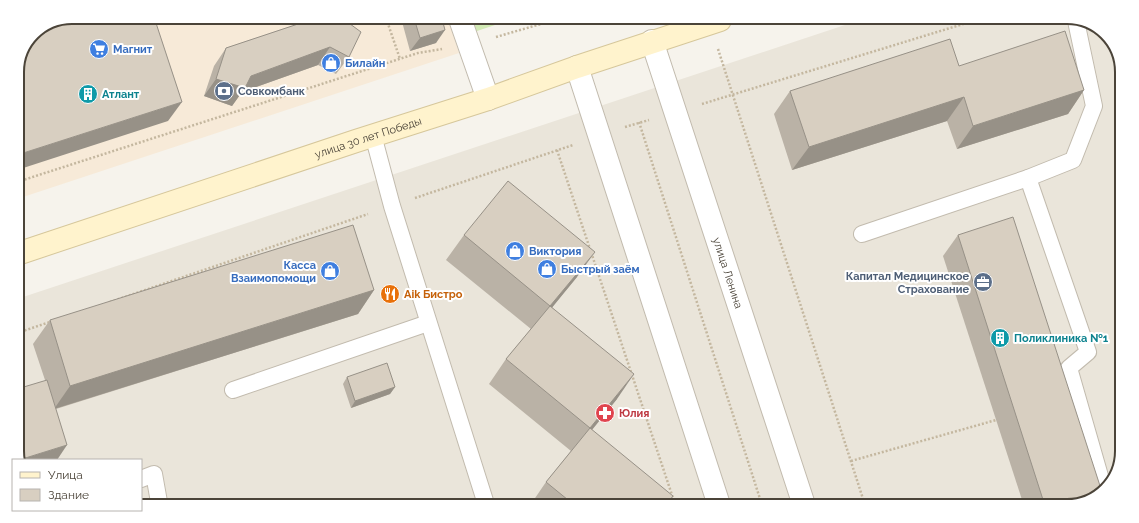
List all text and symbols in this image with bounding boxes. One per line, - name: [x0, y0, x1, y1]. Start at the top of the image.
- supermarket icon: Магнит: [88, 38, 110, 60]
- place label: Магнит: [113, 43, 153, 56]
- shop icon: Билайн: [320, 52, 342, 74]
- place label: Билайн: [345, 57, 385, 70]
- bank icon: Совкомбанк: [213, 80, 235, 102]
- building icon: Атлант: [77, 83, 99, 105]
- place label: Совкомбанк: [238, 85, 306, 98]
- place label: Атлант: [102, 88, 140, 101]
- street label: улица 30 лет Победы: [313, 114, 423, 161]
- street label: улица Ленина: [710, 236, 746, 310]
- shop icon: Виктория: [504, 240, 526, 262]
- place label: Виктория: [529, 245, 582, 258]
- shop icon: Быстрый заём: [536, 258, 558, 280]
- place label: Касса Взаимопомощи: [231, 259, 316, 285]
- shop icon: Касса Взаимопомощи: [319, 260, 341, 282]
- place label: Быстрый заём: [561, 263, 640, 276]
- place label: Капитал Медицинское Страхование: [846, 270, 969, 296]
- office icon: Капитал Медицинское Страхование: [972, 271, 994, 293]
- restaurant icon: Aik Бистро: [379, 283, 401, 305]
- place label: Aik Бистро: [404, 288, 463, 301]
- building icon: Поликлиника №1: [989, 327, 1011, 349]
- place label: Поликлиника №1: [1014, 332, 1109, 345]
- pharmacy icon: Юлия: [594, 402, 616, 424]
- place label: Юлия: [619, 407, 650, 420]
- legend: [12, 459, 142, 511]
- text: Улица: [48, 468, 83, 482]
- text: Здание: [48, 488, 89, 502]

